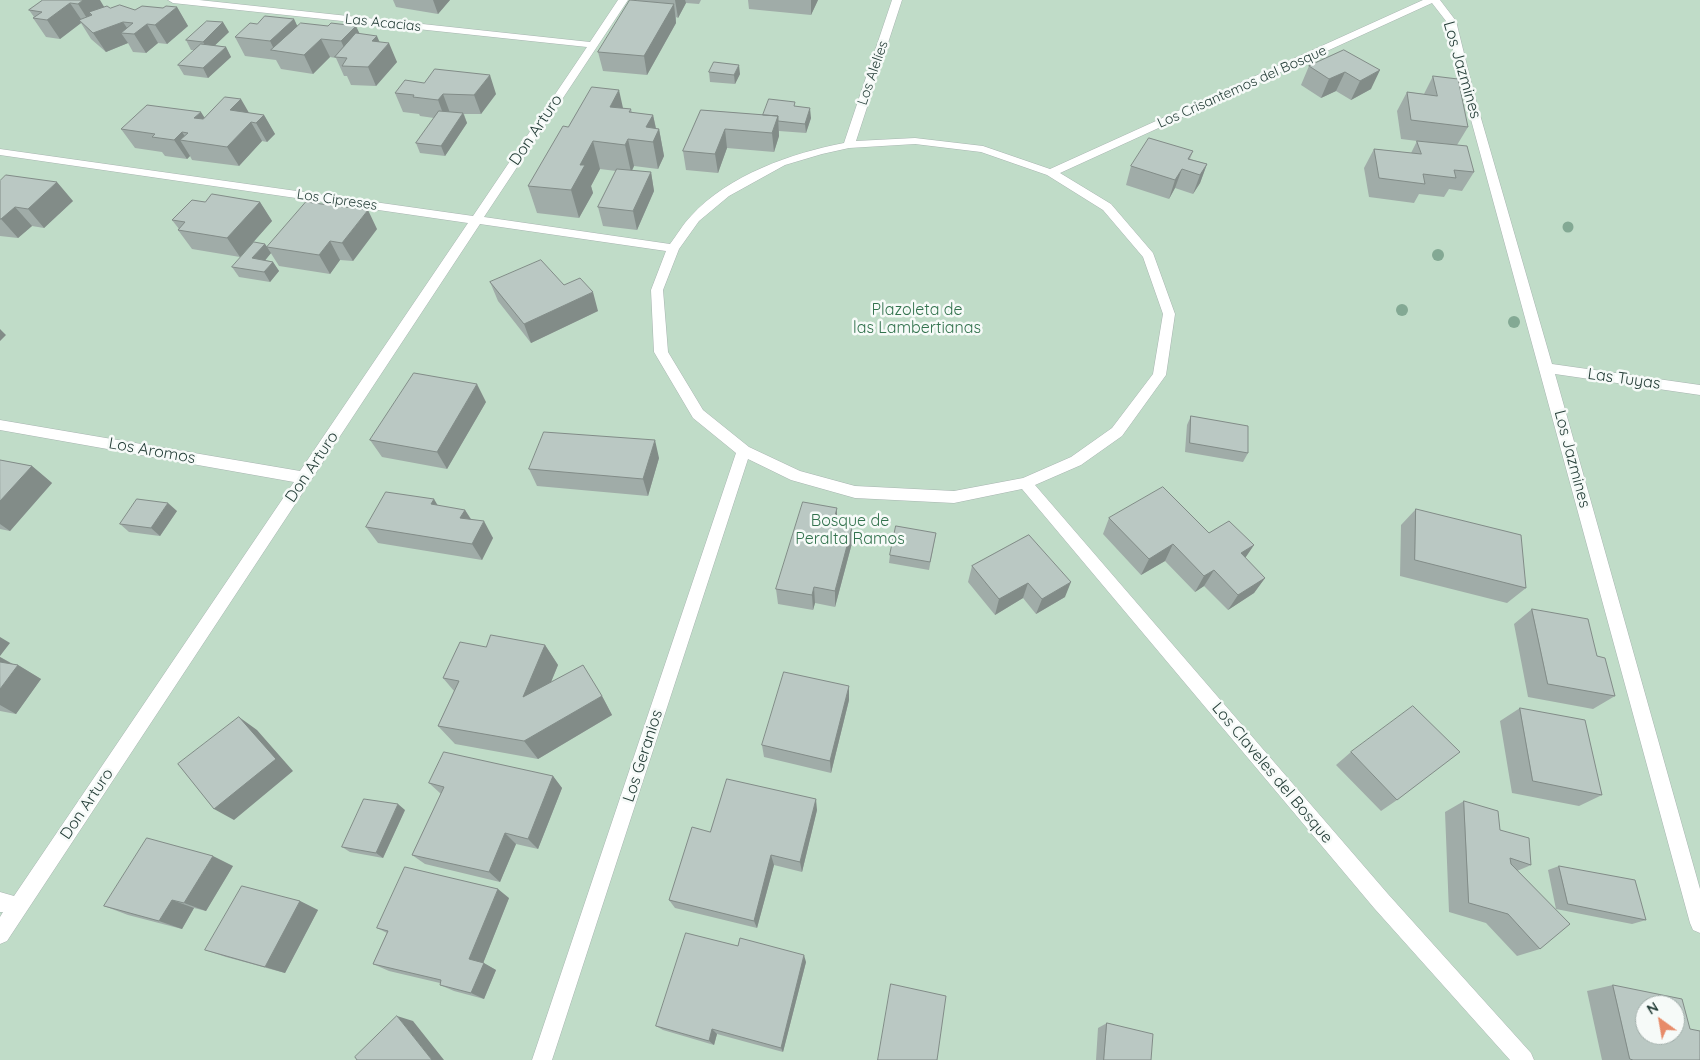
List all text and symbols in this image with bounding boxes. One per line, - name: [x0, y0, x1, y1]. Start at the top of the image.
- street label: Las Acacias: [344, 11, 422, 35]
- street label: Los Jazmines: [1439, 19, 1485, 121]
- street label: Los Alelíes: [854, 39, 892, 107]
- street label: Los Crisantemos del Bosque: [1155, 42, 1329, 132]
- street label: Don Arturo: [505, 91, 567, 169]
- street label: Los Cipreses: [296, 186, 378, 214]
- park label: Plazoleta de las Lambertianas: [853, 300, 981, 338]
- street label: Las Tuyas: [1586, 364, 1662, 394]
- street label: Los Jazmines: [1550, 408, 1594, 510]
- street label: Don Arturo: [281, 428, 343, 506]
- street label: Los Aromos: [107, 434, 197, 468]
- park label: Bosque de Peralta Ramos: [795, 511, 905, 549]
- street label: Los Claveles del Bosque: [1208, 699, 1336, 847]
- street label: Los Geranios: [619, 708, 667, 804]
- street label: Don Arturo: [56, 765, 118, 843]
- north arrow: [1635, 995, 1685, 1045]
- text: N: [1643, 998, 1662, 1018]

